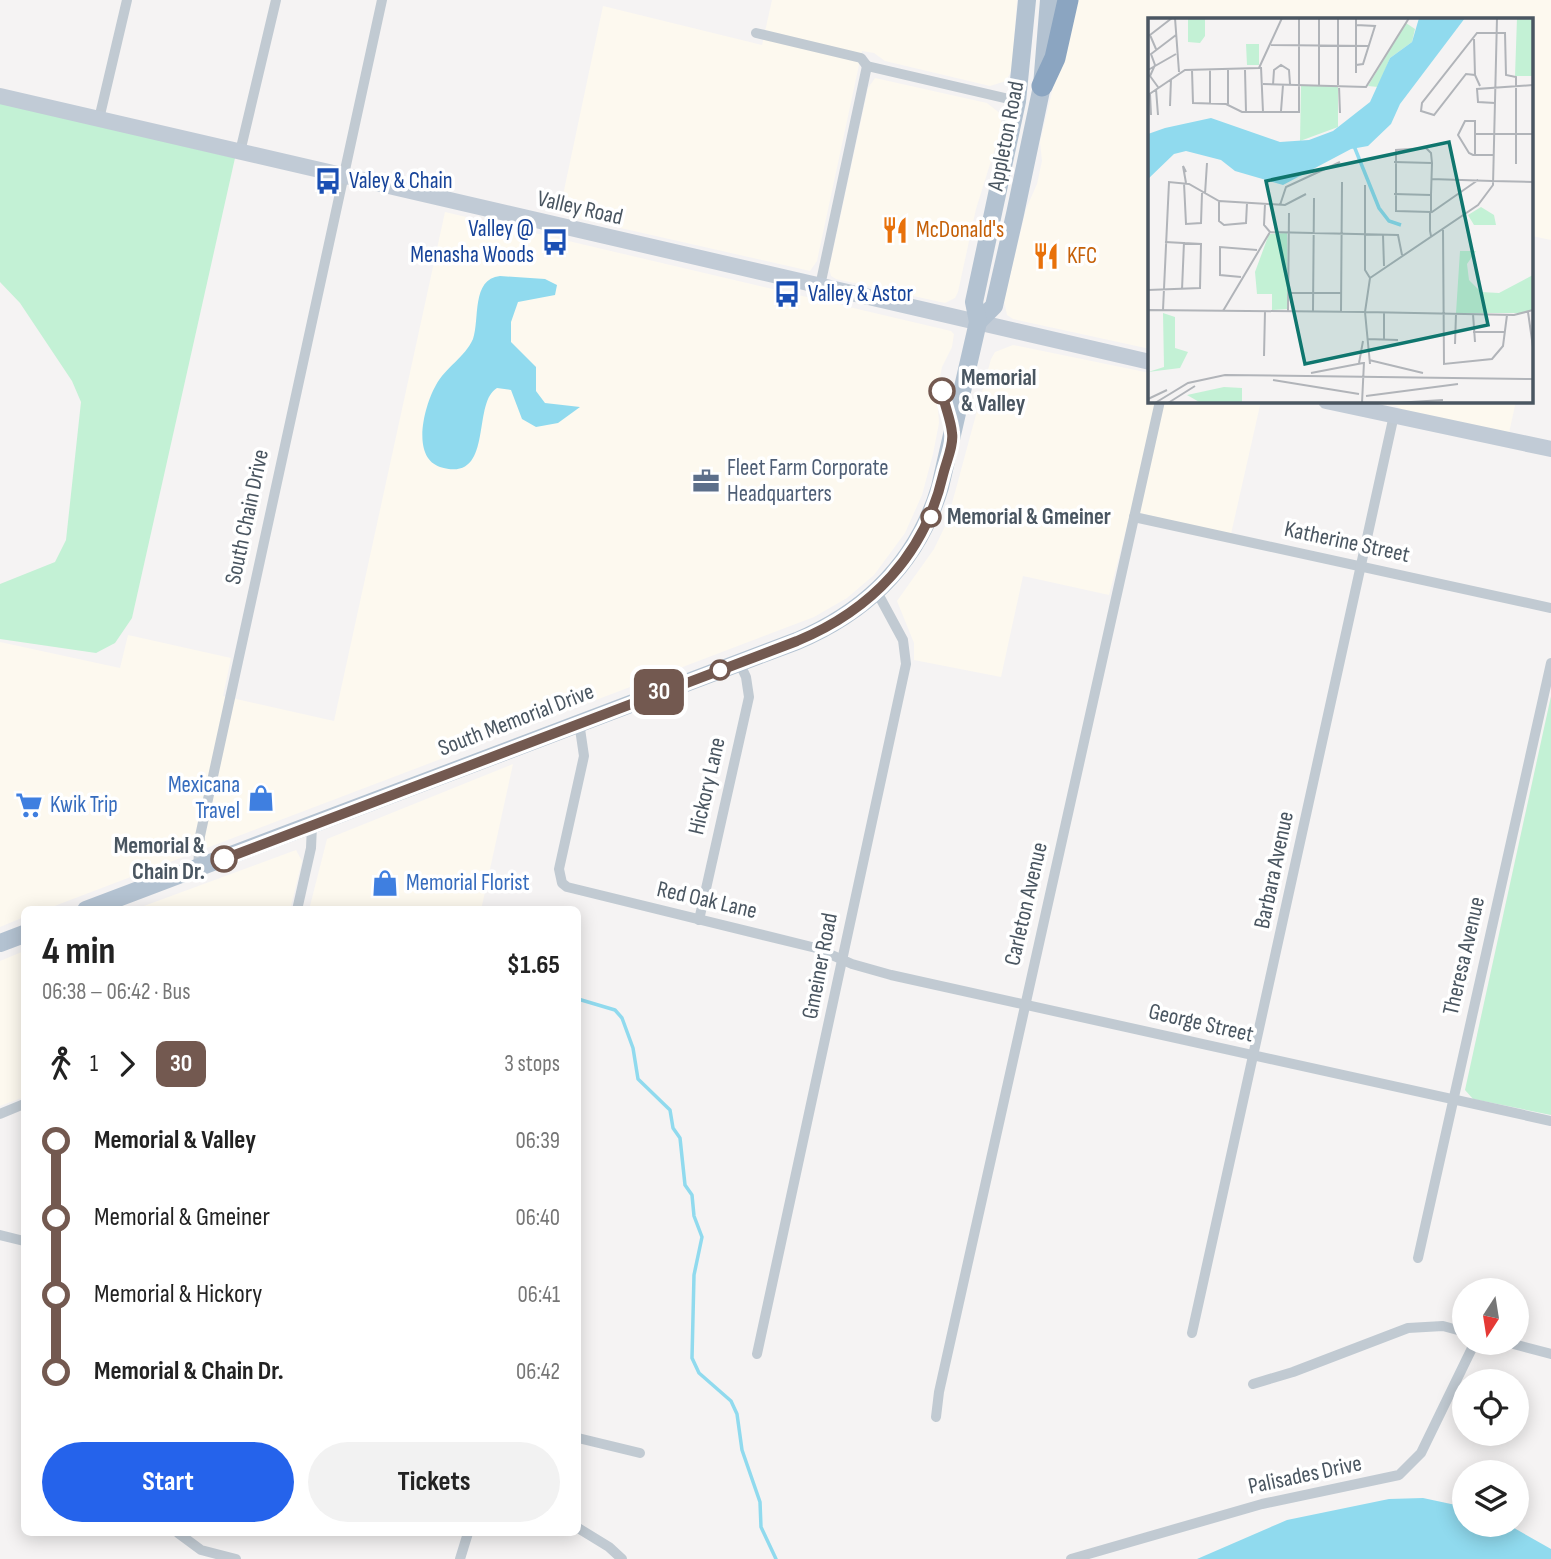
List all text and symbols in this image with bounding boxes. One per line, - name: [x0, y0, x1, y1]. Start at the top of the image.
- inset map: [1148, 18, 1534, 402]
- street label: Appleton Road: [981, 79, 1030, 194]
- bus stop icon: Valey & Chain: [313, 166, 343, 196]
- place label: Valey & Chain: [349, 167, 453, 195]
- street label: Valley Road: [534, 185, 626, 231]
- place label: Valley @ Menasha Woods: [410, 215, 534, 269]
- restaurant icon: McDonald's: [880, 215, 910, 245]
- place label: McDonald's: [916, 216, 1004, 244]
- bus stop icon: Valley @ Menasha Woods: [540, 227, 570, 257]
- restaurant icon: KFC: [1031, 241, 1061, 271]
- place label: KFC: [1067, 242, 1097, 270]
- bus stop icon: Valley & Astor: [772, 279, 802, 309]
- place label: Valley & Astor: [808, 280, 913, 308]
- place label: Memorial & Valley: [961, 364, 1036, 418]
- marker: Memorial & Valley: [929, 378, 955, 404]
- street label: South Chain Drive: [219, 447, 275, 587]
- place label: Fleet Farm Corporate Headquarters: [727, 454, 889, 508]
- office icon: Fleet Farm Corporate Headquarters: [691, 466, 721, 496]
- place label: Memorial & Gmeiner: [947, 503, 1111, 531]
- marker: Memorial & Gmeiner: [921, 507, 941, 527]
- street label: Katherine Street: [1282, 515, 1412, 569]
- unlabelled marker: [710, 660, 730, 680]
- line badge: 30: [628, 669, 690, 715]
- street label: South Memorial Drive: [434, 677, 598, 763]
- text: 30: [648, 677, 670, 706]
- street label: Hickory Lane: [682, 735, 732, 837]
- place label: Mexicana Travel: [168, 771, 240, 825]
- shop icon: Mexicana Travel: [246, 783, 276, 813]
- supermarket icon: Kwik Trip: [14, 790, 44, 820]
- place label: Kwik Trip: [50, 791, 118, 819]
- street label: Barbara Avenue: [1248, 809, 1300, 931]
- place label: Memorial & Chain Dr.: [114, 832, 206, 886]
- street label: Carleton Avenue: [998, 840, 1054, 968]
- marker: Memorial & Chain Dr.: [211, 846, 237, 872]
- shop icon: Memorial Florist: [370, 868, 400, 898]
- place label: Memorial Florist: [406, 869, 530, 897]
- street label: Red Oak Lane: [654, 875, 760, 925]
- street label: Theresa Avenue: [1437, 894, 1491, 1018]
- street label: Gmeiner Road: [796, 911, 844, 1021]
- text: 4 min: [42, 929, 115, 974]
- text: $1.65: [507, 950, 560, 981]
- text: 06:38 – 06:42 · Bus: [42, 978, 190, 1006]
- street label: George Street: [1146, 997, 1256, 1049]
- icon: walk: [42, 1045, 80, 1083]
- icon: forward: [108, 1045, 146, 1083]
- text: 30: [170, 1049, 192, 1078]
- text: 1: [90, 1050, 98, 1078]
- text: 3 stops: [504, 1050, 560, 1078]
- text: Memorial & Valley: [94, 1125, 256, 1156]
- text: 06:39: [515, 1127, 560, 1155]
- text: Memorial & Gmeiner: [94, 1202, 270, 1233]
- text: 06:40: [515, 1204, 560, 1232]
- north arrow: [1452, 1278, 1530, 1354]
- map controls: [1452, 1278, 1529, 1537]
- text: Memorial & Hickory: [94, 1279, 262, 1310]
- text: 06:41: [518, 1281, 560, 1309]
- text: Memorial & Chain Dr.: [94, 1356, 284, 1387]
- text: 06:42: [516, 1358, 560, 1386]
- button: locate: [1452, 1369, 1529, 1446]
- button: Start: [42, 1442, 294, 1522]
- button: Tickets: [308, 1442, 560, 1522]
- street label: Palisades Drive: [1246, 1449, 1364, 1501]
- button: layers: [1452, 1460, 1529, 1537]

